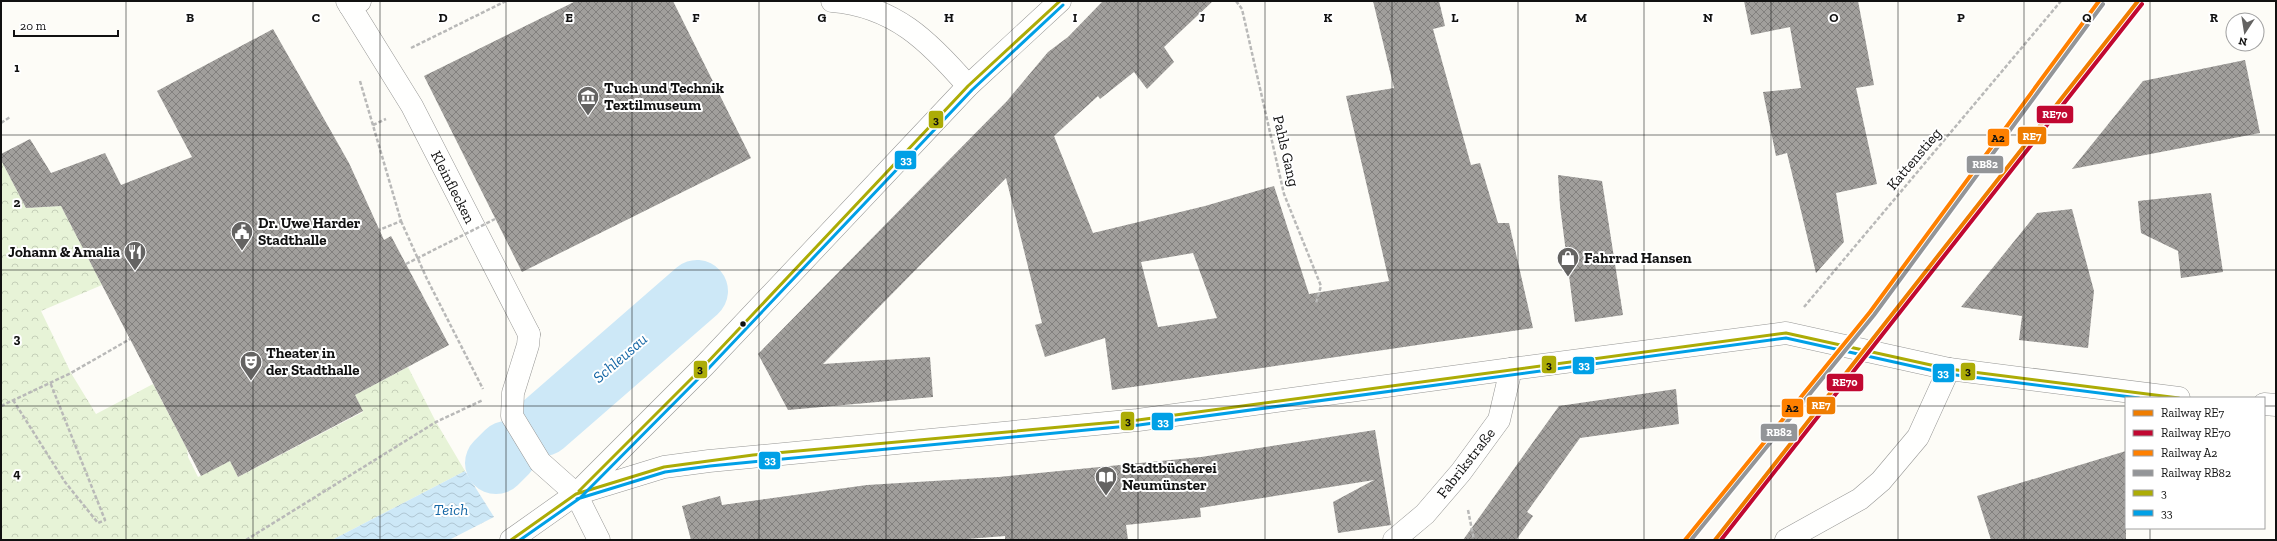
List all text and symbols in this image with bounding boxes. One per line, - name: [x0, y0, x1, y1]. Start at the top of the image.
- text: B: [186, 10, 194, 25]
- text: C: [312, 10, 320, 25]
- text: D: [438, 10, 448, 25]
- text: E: [565, 10, 573, 25]
- text: F: [692, 10, 700, 25]
- text: G: [818, 10, 827, 25]
- text: H: [944, 10, 954, 25]
- text: I: [1073, 10, 1078, 25]
- text: J: [1199, 10, 1205, 25]
- text: K: [1324, 10, 1333, 25]
- text: L: [1451, 10, 1459, 25]
- text: M: [1575, 10, 1587, 25]
- text: N: [1703, 10, 1713, 25]
- text: O: [1829, 10, 1839, 25]
- text: P: [1957, 10, 1965, 25]
- text: Q: [2082, 10, 2092, 25]
- text: R: [2210, 10, 2219, 25]
- scale bar: [14, 12, 118, 38]
- north arrow: [2225, 12, 2265, 52]
- text: 20 m: [20, 19, 47, 33]
- text: N: [2237, 34, 2248, 49]
- text: 1: [14, 60, 20, 75]
- place label: Tuch und Technik Textilmuseum: [604, 79, 725, 114]
- museum icon: Tuch und Technik Textilmuseum: [575, 84, 601, 117]
- line badge: RE70: [2036, 105, 2074, 124]
- text: RE70: [2042, 108, 2068, 121]
- line badge: 3: [928, 110, 944, 129]
- text: 3: [933, 114, 939, 127]
- street label: Pahls Gang: [1269, 114, 1303, 188]
- street label: Kattenstieg: [1883, 124, 1945, 194]
- line badge: RE7: [2017, 126, 2047, 145]
- line badge: A2: [1987, 128, 2010, 147]
- text: RE7: [2023, 130, 2042, 143]
- text: A2: [1991, 132, 2005, 145]
- street label: Kleinflecken: [427, 148, 479, 227]
- line badge: 33: [894, 150, 917, 170]
- text: 33: [900, 154, 912, 167]
- line badge: RB82: [1966, 155, 2004, 174]
- text: RB82: [1972, 158, 1998, 171]
- text: 2: [14, 195, 21, 210]
- place label: Dr. Uwe Harder Stadthalle: [258, 214, 361, 249]
- public building icon: Dr. Uwe Harder Stadthalle: [229, 219, 255, 252]
- restaurant icon: Johann & Amalia: [122, 239, 148, 272]
- place label: Johann & Amalia: [8, 243, 120, 261]
- shop icon: Fahrrad Hansen: [1555, 245, 1581, 278]
- place label: Fahrrad Hansen: [1584, 249, 1692, 267]
- unlabelled marker: [738, 319, 748, 329]
- water label: Schleusau: [589, 329, 651, 387]
- text: 3: [14, 331, 21, 346]
- place label: Theater in der Stadthalle: [266, 344, 360, 379]
- theatre icon: Theater in der Stadthalle: [238, 349, 264, 382]
- line badge: 3: [1541, 355, 1557, 374]
- line badge: 33: [1572, 356, 1595, 375]
- text: 3: [1546, 359, 1552, 372]
- text: 33: [1578, 359, 1590, 372]
- line badge: 3: [693, 360, 708, 379]
- line badge: 3: [1960, 362, 1976, 381]
- text: 3: [697, 363, 703, 376]
- line badge: 33: [1932, 363, 1955, 383]
- text: 3: [1965, 365, 1971, 378]
- text: 33: [1937, 367, 1949, 380]
- line badge: RE70: [1826, 373, 1864, 392]
- text: RE70: [1832, 376, 1858, 389]
- line badge: RE7: [1806, 396, 1836, 415]
- legend: [2125, 397, 2265, 529]
- line badge: A2: [1781, 398, 1804, 418]
- text: RE7: [1812, 399, 1831, 412]
- text: A2: [1785, 402, 1799, 415]
- text: Railway RE7: [2161, 406, 2224, 420]
- line badge: 3: [1120, 411, 1135, 431]
- line badge: 33: [1151, 412, 1174, 431]
- text: 3: [1125, 415, 1131, 428]
- text: 33: [1157, 416, 1169, 429]
- line badge: RB82: [1760, 423, 1798, 442]
- street label: Fabrikstraße: [1433, 424, 1499, 502]
- text: RB82: [1766, 426, 1792, 439]
- text: Railway RE70: [2161, 426, 2231, 440]
- text: Railway A2: [2161, 446, 2218, 460]
- line badge: 33: [758, 451, 781, 470]
- text: 33: [764, 454, 776, 467]
- place label: Stadtbücherei Neumünster: [1122, 459, 1217, 494]
- library icon: Stadtbücherei Neumünster: [1093, 464, 1119, 497]
- text: 4: [13, 466, 21, 481]
- text: Railway RB82: [2161, 466, 2231, 480]
- text: 3: [2161, 486, 2167, 500]
- water label: Teich: [434, 500, 468, 519]
- text: 33: [2161, 506, 2173, 520]

